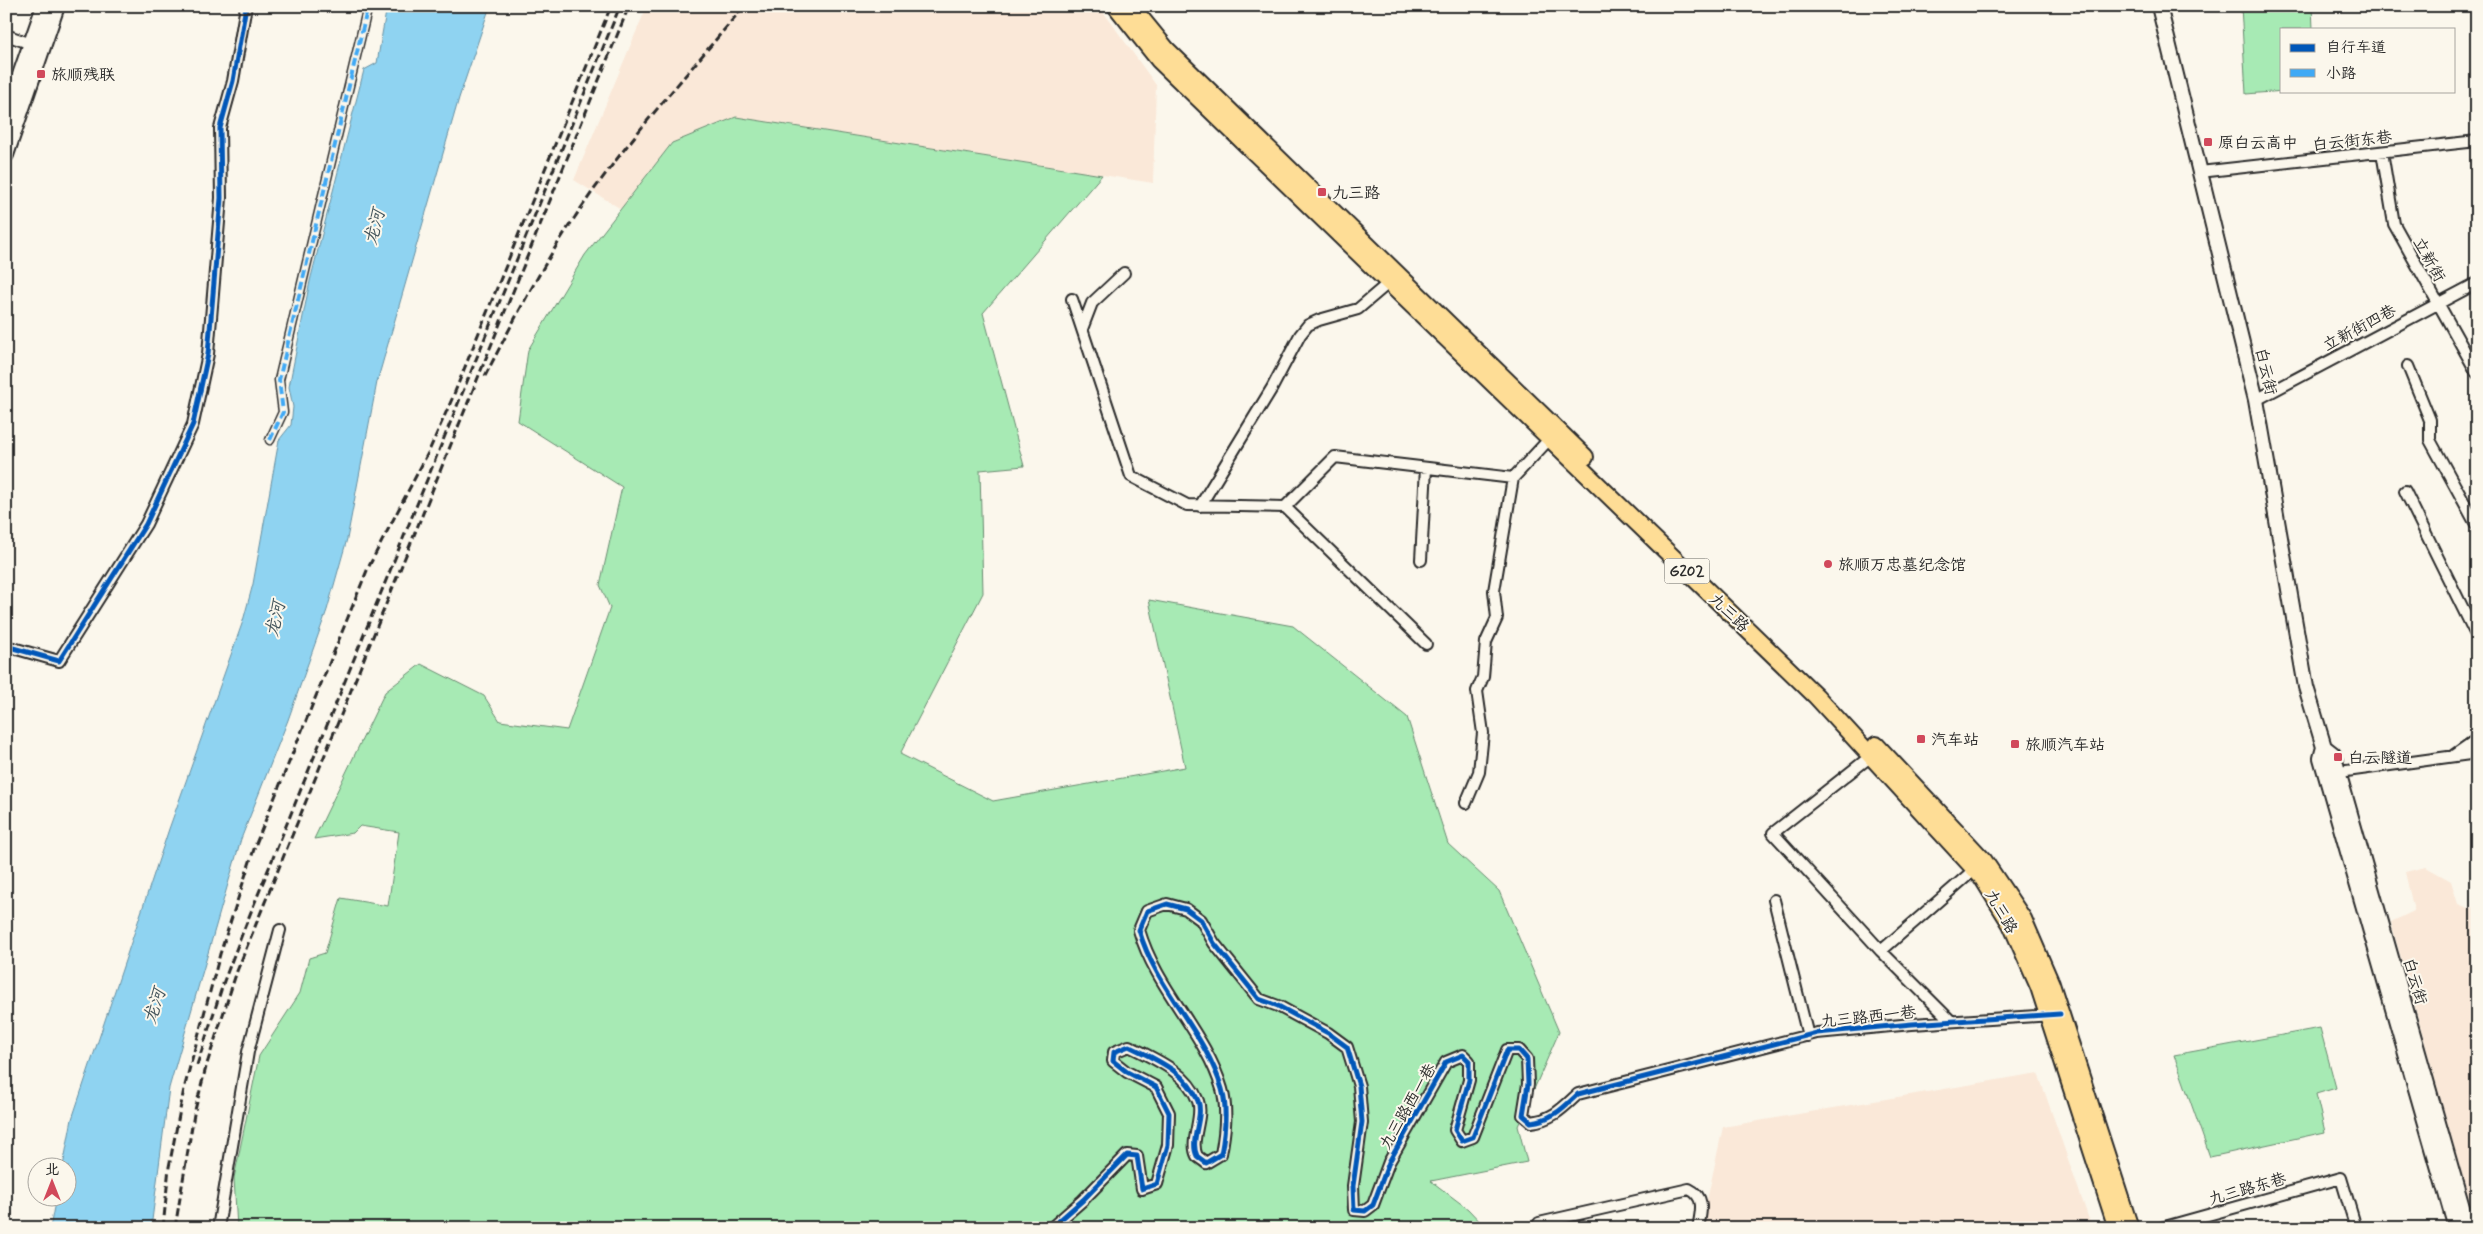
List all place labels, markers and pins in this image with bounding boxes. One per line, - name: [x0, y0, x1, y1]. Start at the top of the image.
- place label: 旅顺残联: [51, 65, 115, 86]
- marker: 旅顺残联: [35, 68, 47, 80]
- place label: 原白云高中: [2218, 133, 2298, 154]
- marker: 原白云高中: [2202, 136, 2214, 148]
- place label: 九三路: [1332, 183, 1380, 204]
- marker: 九三路: [1316, 186, 1328, 198]
- place label: 旅顺万忠墓纪念馆: [1838, 555, 1966, 576]
- marker: 旅顺万忠墓纪念馆: [1822, 558, 1834, 570]
- place label: 汽车站: [1931, 730, 1979, 751]
- marker: 汽车站: [1915, 733, 1927, 745]
- place label: 旅顺汽车站: [2025, 735, 2105, 756]
- marker: 旅顺汽车站: [2009, 738, 2021, 750]
- place label: 白云隧道: [2348, 748, 2412, 769]
- marker: 白云隧道: [2332, 751, 2344, 763]

